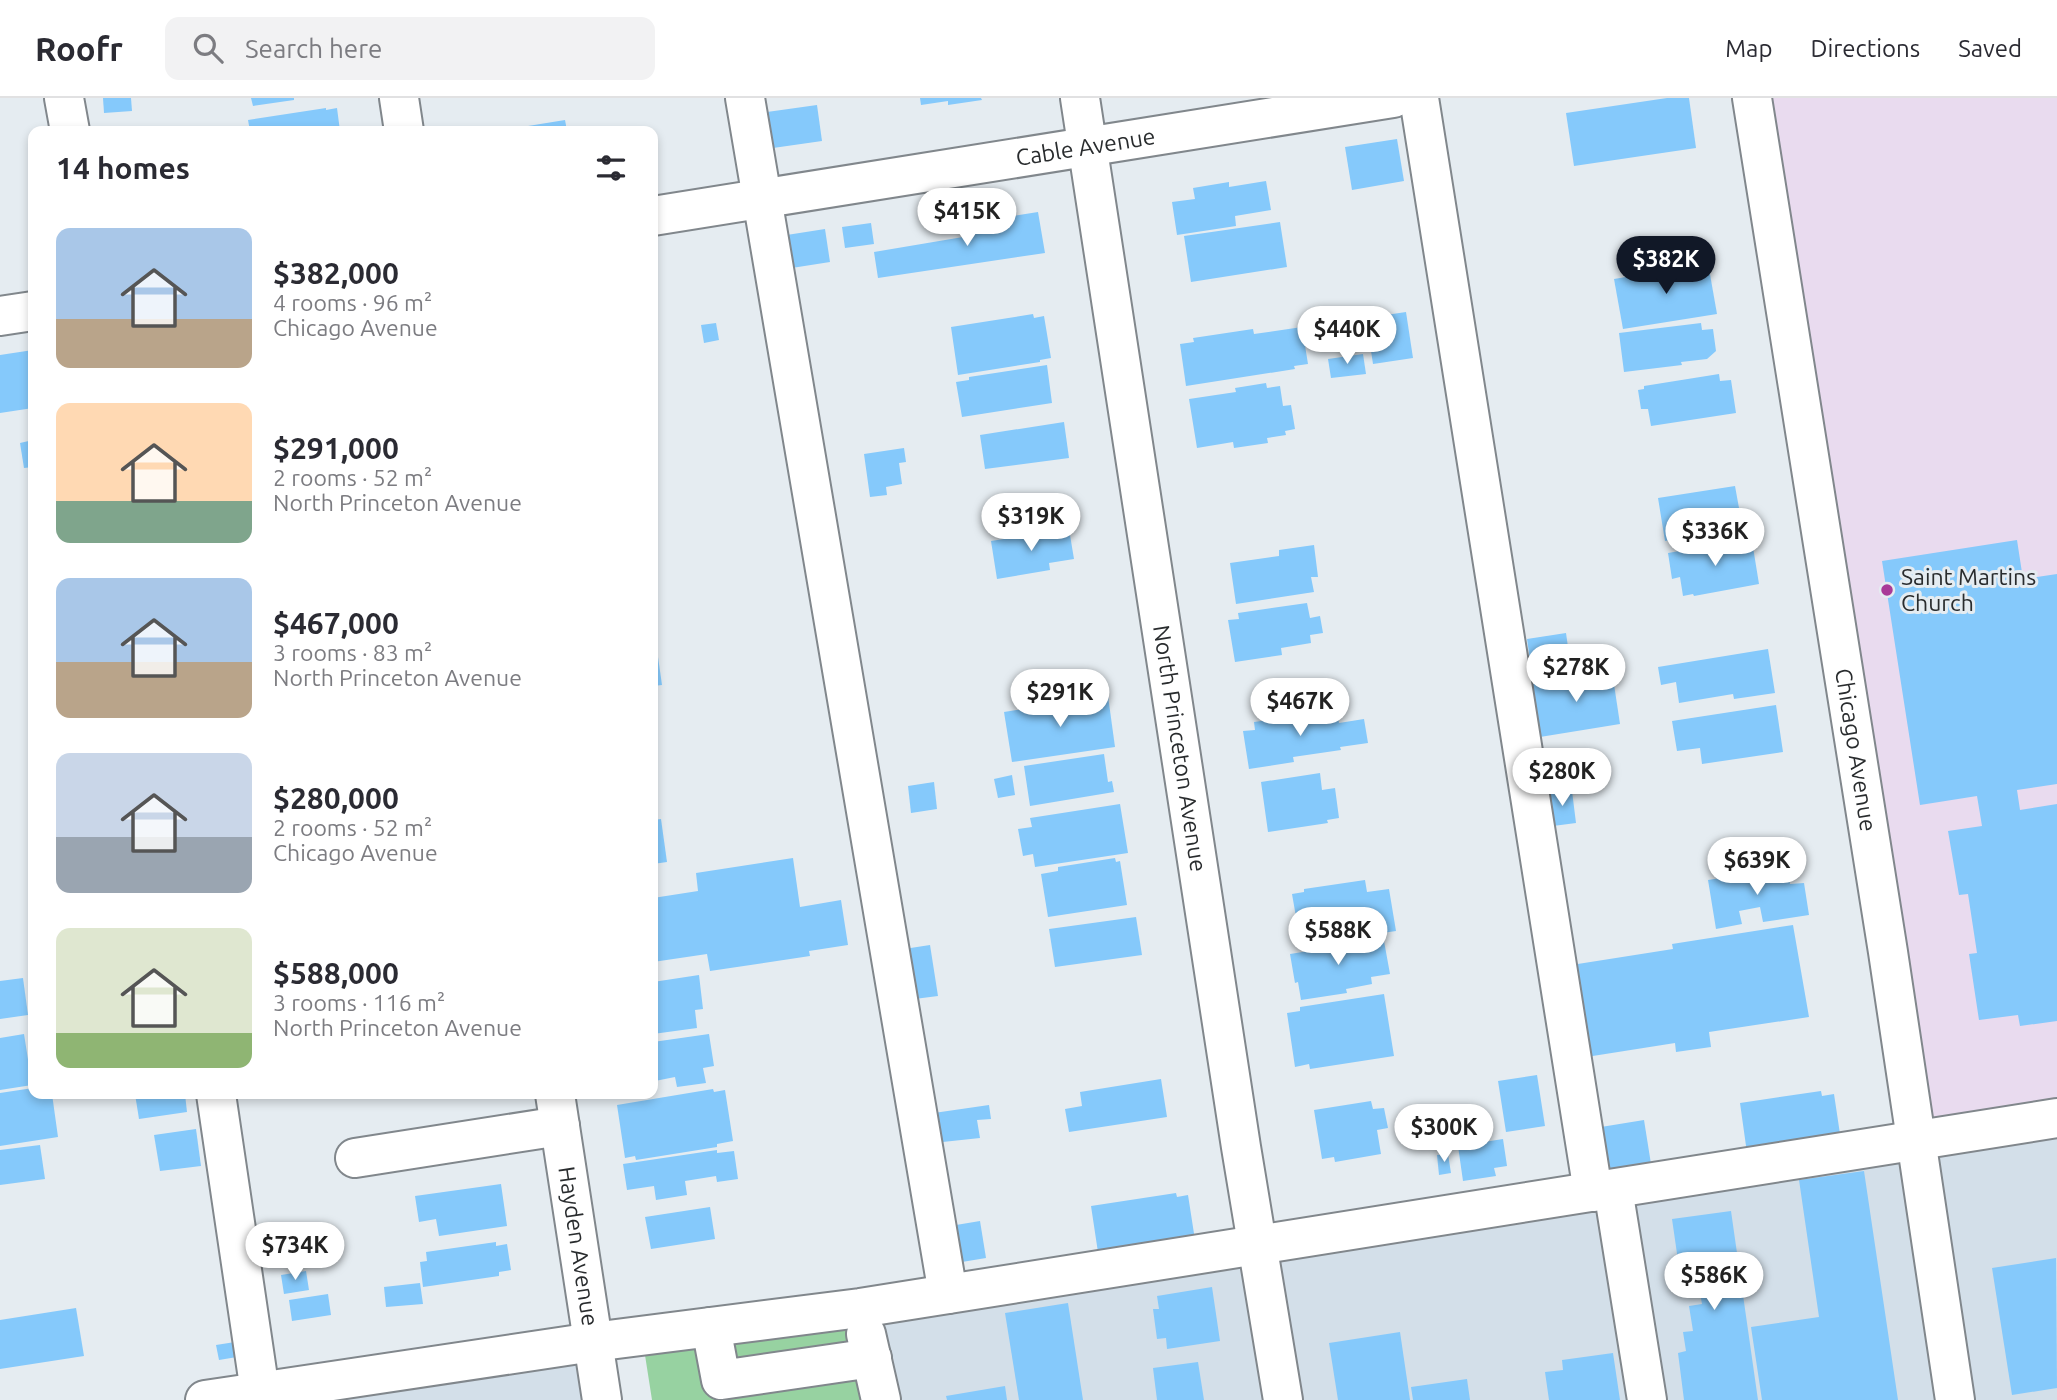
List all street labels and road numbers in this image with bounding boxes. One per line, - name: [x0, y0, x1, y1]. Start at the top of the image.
- street label: Cable Avenue: [1014, 123, 1157, 170]
- street label: North Princeton Avenue: [1149, 623, 1212, 873]
- street label: Chicago Avenue: [1831, 666, 1882, 833]
- street label: Hayden Avenue: [554, 1165, 603, 1328]

